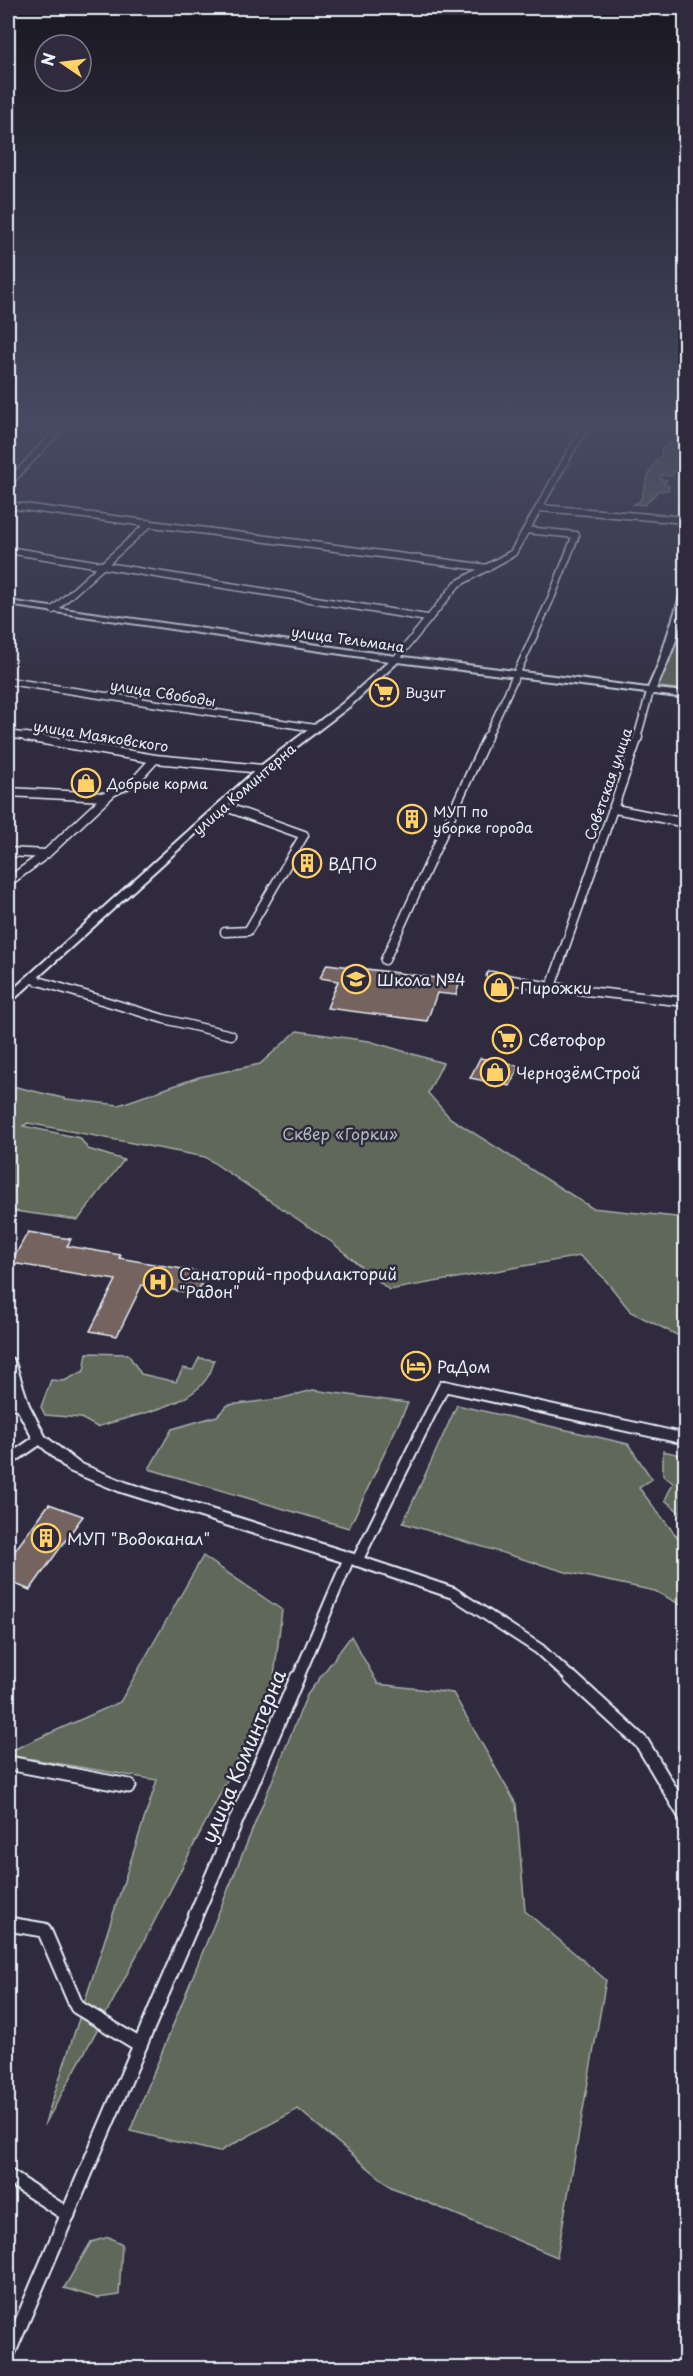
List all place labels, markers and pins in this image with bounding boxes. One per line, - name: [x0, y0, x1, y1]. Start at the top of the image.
- supermarket icon: Визит: [368, 676, 400, 708]
- place label: Визит: [405, 682, 446, 703]
- shop icon: Добрые корма: [70, 767, 102, 799]
- place label: Добрые корма: [106, 773, 208, 794]
- place label: МУП по уборке города: [433, 801, 533, 838]
- building icon: МУП по уборке города: [396, 803, 428, 835]
- building icon: ВДПО: [291, 847, 323, 879]
- place label: ВДПО: [328, 851, 377, 875]
- school or university icon: Школа №4: [340, 963, 372, 995]
- place label: Школа №4: [377, 967, 466, 991]
- shop icon: Пирожки: [483, 971, 515, 1003]
- place label: Пирожки: [520, 975, 592, 999]
- supermarket icon: Светофор: [491, 1023, 523, 1055]
- place label: Светофор: [528, 1027, 606, 1051]
- shop icon: ЧернозёмСтрой: [479, 1056, 511, 1088]
- place label: ЧернозёмСтрой: [516, 1060, 640, 1084]
- place label: Санаторий-профилакторий "Радон": [179, 1261, 397, 1303]
- hospital icon: Санаторий-профилакторий "Радон": [142, 1266, 174, 1298]
- hotel icon: РаДом: [400, 1350, 432, 1382]
- place label: РаДом: [437, 1354, 490, 1378]
- building icon: МУП "Водоканал": [30, 1522, 62, 1554]
- place label: МУП "Водоканал": [67, 1526, 210, 1550]

